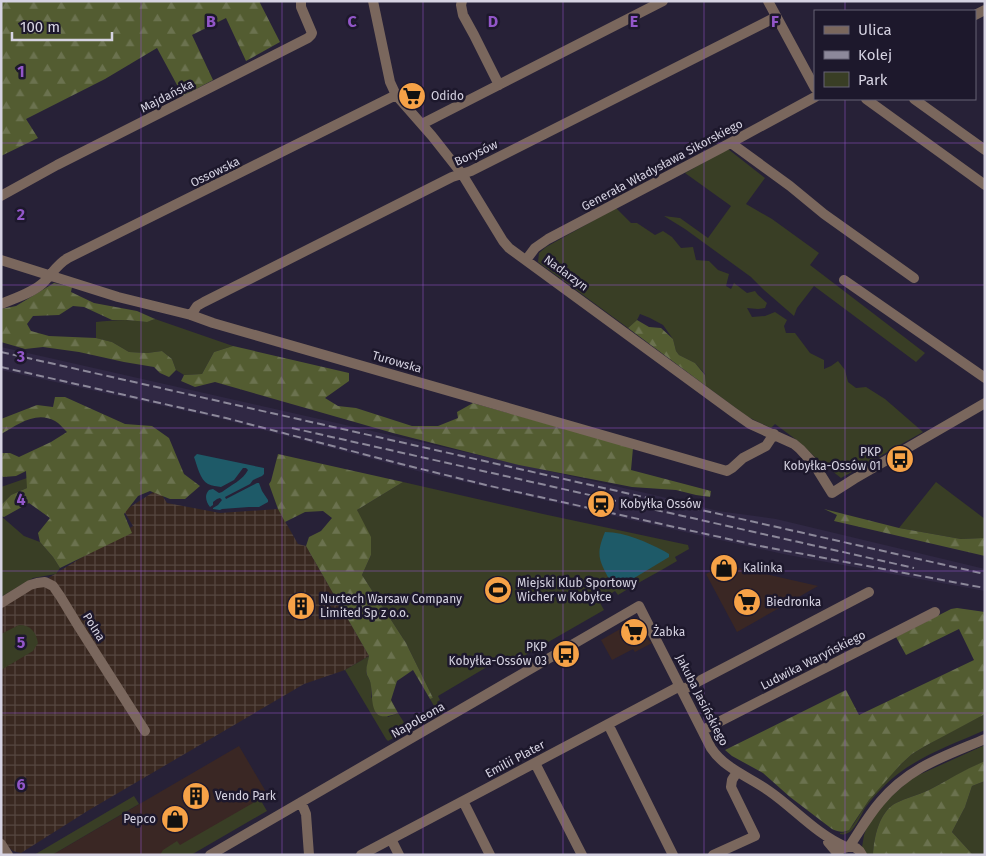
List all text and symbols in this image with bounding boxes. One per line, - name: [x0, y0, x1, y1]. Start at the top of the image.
- scale bar: [12, 10, 112, 42]
- legend: [814, 10, 976, 100]
- text: B: [206, 12, 216, 31]
- text: C: [347, 12, 357, 31]
- text: D: [488, 12, 498, 31]
- text: E: [630, 12, 638, 31]
- text: F: [771, 12, 779, 31]
- text: 100 m: [20, 18, 60, 36]
- text: Ulica: [858, 21, 892, 39]
- text: Kolej: [858, 46, 892, 64]
- text: 1: [17, 62, 25, 81]
- text: Park: [858, 71, 888, 89]
- street label: Majdańska: [138, 77, 196, 115]
- supermarket icon: Odido: [397, 81, 427, 111]
- place label: Odido: [431, 89, 464, 103]
- street label: Generała Władysława Sikorskiego: [579, 116, 745, 214]
- street label: Borysów: [452, 137, 500, 169]
- street label: Ossowska: [188, 154, 242, 190]
- text: 2: [17, 205, 25, 224]
- street label: Nadarzyn: [541, 252, 591, 294]
- text: 3: [16, 347, 25, 366]
- street label: Turowska: [371, 348, 423, 376]
- bus stop icon: PKP Kobyłka-Ossów 01: [885, 444, 915, 474]
- place label: PKP Kobyłka-Ossów 01: [783, 445, 881, 473]
- station icon: Kobyłka Ossów: [586, 489, 616, 519]
- text: 4: [16, 490, 26, 509]
- place label: Kobyłka Ossów: [620, 497, 702, 511]
- shop icon: Kalinka: [709, 553, 739, 583]
- place label: Kalinka: [743, 561, 783, 575]
- sports icon: Miejski Klub Sportowy Wicher w Kobyłce: [483, 575, 513, 605]
- place label: Miejski Klub Sportowy Wicher w Kobyłce: [517, 576, 637, 604]
- supermarket icon: Biedronka: [732, 587, 762, 617]
- building icon: Nuctech Warsaw Company Limited Sp z o.o.: [286, 591, 316, 621]
- place label: Nuctech Warsaw Company Limited Sp z o.o.: [320, 592, 462, 620]
- place label: Biedronka: [766, 595, 821, 609]
- street label: Polna: [80, 610, 108, 644]
- supermarket icon: Żabka: [619, 617, 649, 647]
- place label: Żabka: [653, 624, 685, 639]
- street label: Ludwika Waryńskiego: [758, 627, 868, 693]
- text: 5: [17, 633, 26, 652]
- bus stop icon: PKP Kobyłka-Ossów 03: [551, 639, 581, 669]
- place label: PKP Kobyłka-Ossów 03: [449, 640, 547, 668]
- street label: Jakuba Jasińskiego: [673, 652, 731, 748]
- street label: Napoleona: [389, 699, 447, 741]
- street label: Emilii Plater: [483, 737, 548, 781]
- text: 6: [16, 775, 26, 794]
- building icon: Vendo Park: [181, 781, 211, 811]
- place label: Vendo Park: [215, 789, 277, 803]
- shop icon: Pepco: [160, 804, 190, 834]
- place label: Pepco: [123, 812, 156, 826]

